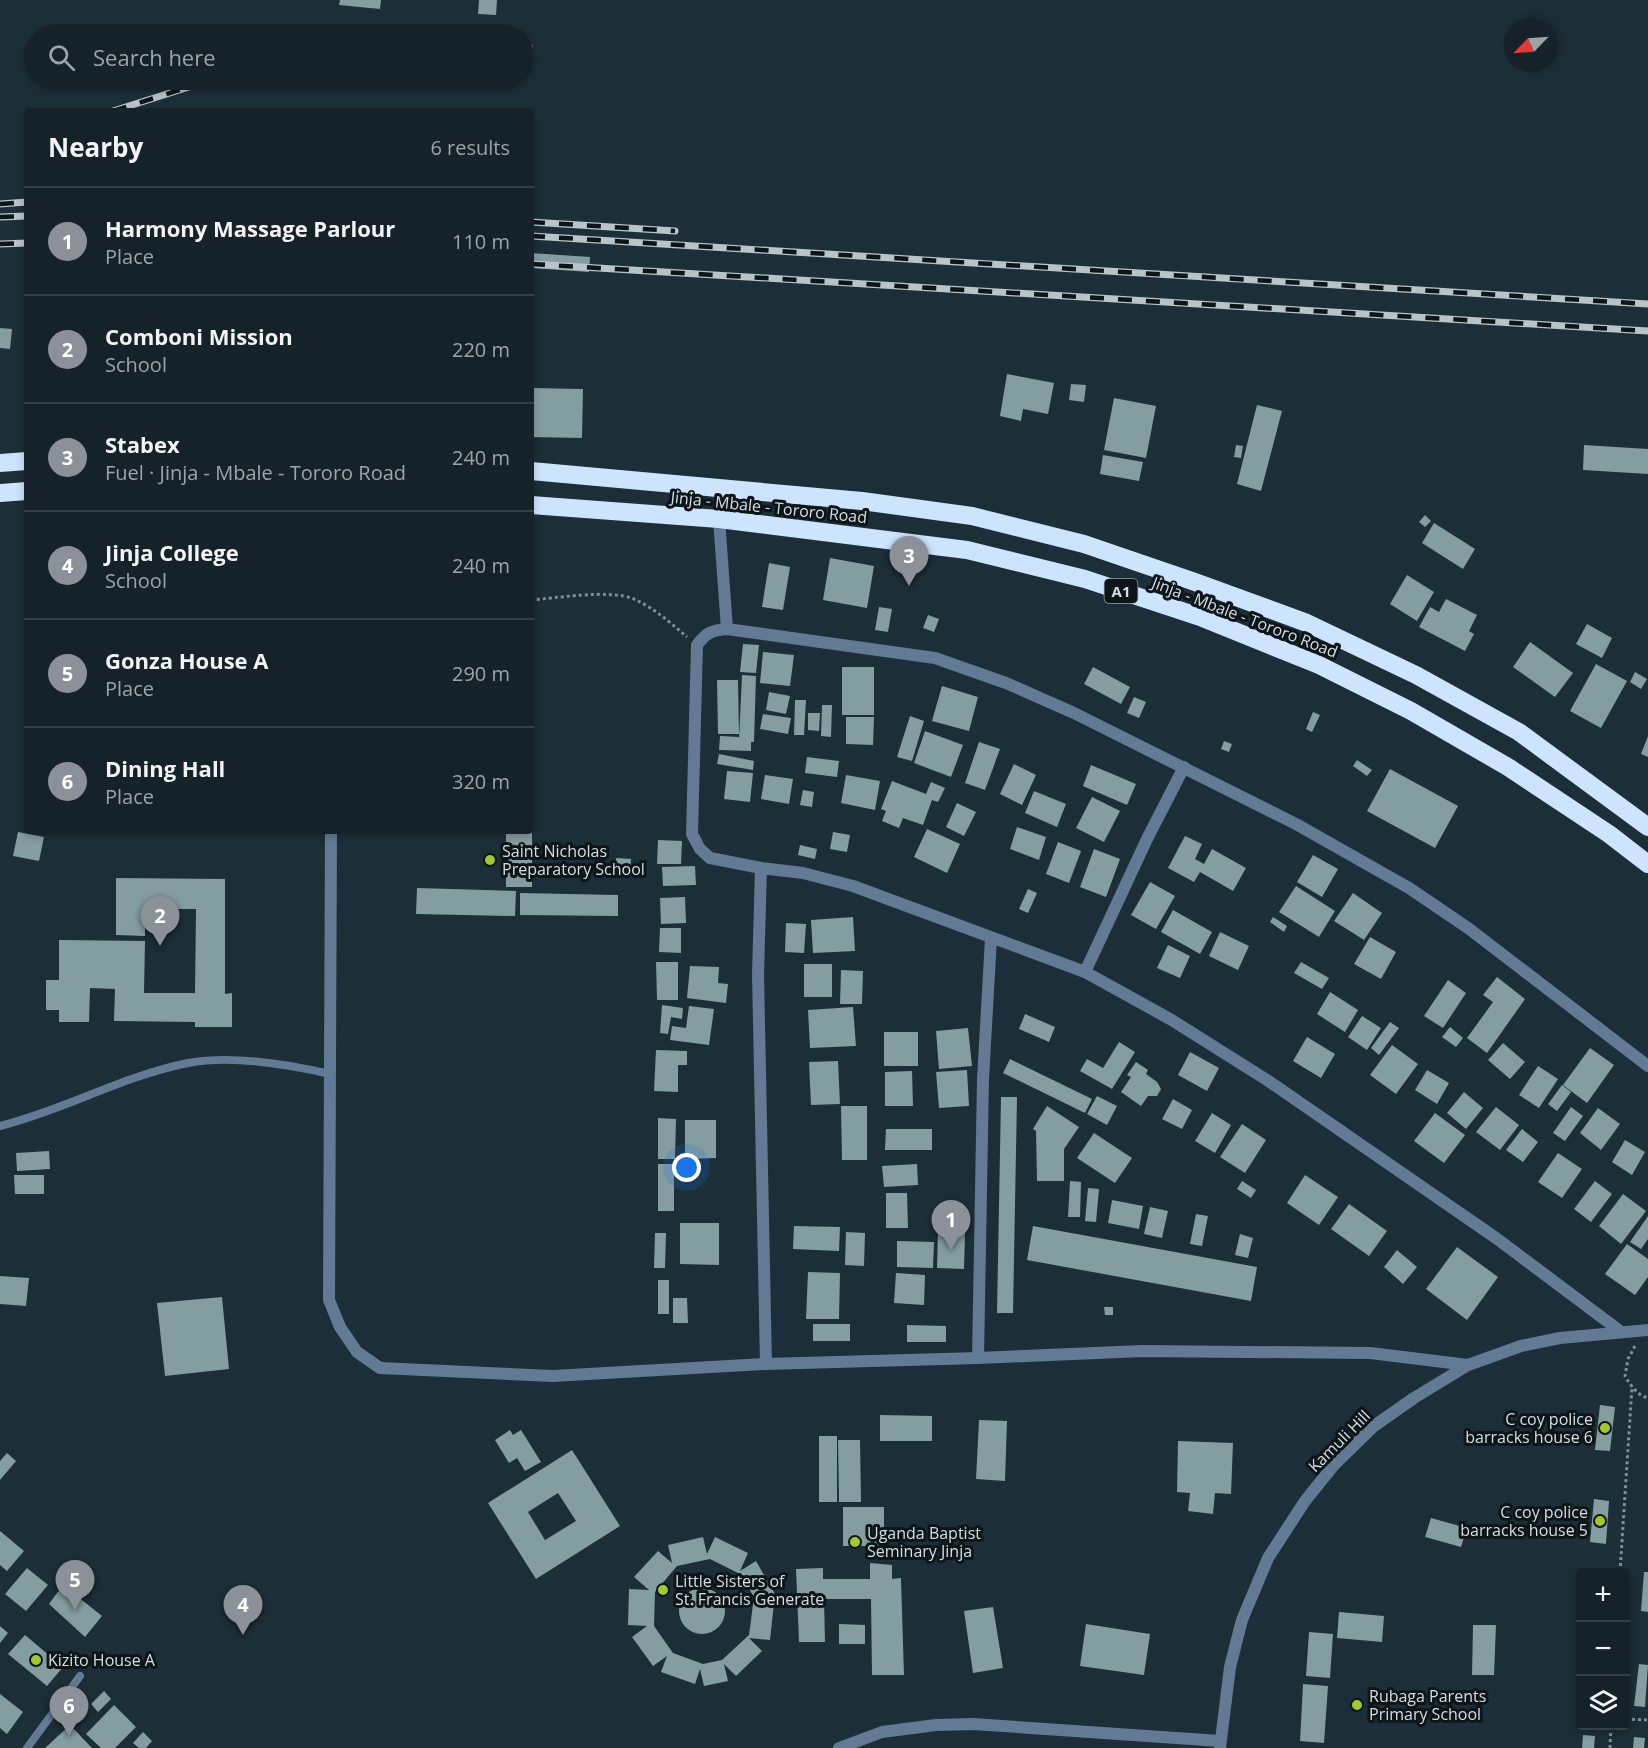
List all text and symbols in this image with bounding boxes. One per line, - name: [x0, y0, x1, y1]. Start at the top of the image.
- north arrow: [1504, 18, 1558, 72]
- search box: [24, 24, 534, 90]
- icon: search: [45, 41, 78, 74]
- text: Search here: [93, 42, 216, 72]
- text: Nearby: [48, 129, 143, 165]
- text: 6 results: [430, 134, 510, 161]
- text: Harmony Massage Parlour: [105, 213, 395, 243]
- text: 1: [62, 228, 73, 255]
- text: 110 m: [452, 228, 510, 255]
- text: Place: [105, 243, 154, 270]
- text: Comboni Mission: [105, 321, 293, 351]
- text: 2: [62, 336, 73, 363]
- text: 220 m: [452, 336, 510, 363]
- text: School: [105, 351, 167, 378]
- text: Stabex: [105, 429, 180, 459]
- text: 3: [62, 444, 73, 471]
- text: 240 m: [452, 444, 510, 471]
- text: Fuel · Jinja - Mbale - Tororo Road: [105, 459, 406, 486]
- street label: Jinja - Mbale - Tororo Road: [668, 486, 868, 528]
- pin: 3: [890, 536, 928, 586]
- text: Jinja College: [105, 537, 239, 567]
- text: 4: [62, 552, 73, 579]
- text: 240 m: [452, 552, 510, 579]
- text: School: [105, 567, 167, 594]
- street label: Jinja - Mbale - Tororo Road: [1147, 571, 1341, 663]
- road number: A1: [1104, 579, 1138, 603]
- text: Gonza House A: [105, 645, 269, 675]
- text: 5: [62, 660, 73, 687]
- text: 290 m: [452, 660, 510, 687]
- text: Place: [105, 675, 154, 702]
- text: Dining Hall: [105, 753, 225, 783]
- text: 6: [62, 768, 73, 795]
- text: 320 m: [452, 768, 510, 795]
- text: Place: [105, 783, 154, 810]
- place label: Saint Nicholas Preparatory School: [502, 840, 645, 880]
- marker: Saint Nicholas Preparatory School: [483, 853, 497, 867]
- pin: 2: [140, 896, 180, 946]
- your location: [672, 1153, 701, 1182]
- pin: 1: [932, 1200, 970, 1250]
- street label: Kamuli Hill: [1303, 1405, 1375, 1477]
- place label: C coy police barracks house 6: [1465, 1408, 1593, 1448]
- marker: C coy police barracks house 6: [1598, 1421, 1612, 1435]
- place label: C coy police barracks house 5: [1460, 1501, 1588, 1541]
- marker: C coy police barracks house 5: [1593, 1514, 1607, 1528]
- place label: Uganda Baptist Seminary Jinja: [867, 1522, 981, 1562]
- marker: Uganda Baptist Seminary Jinja: [848, 1535, 862, 1549]
- pin: 5: [56, 1560, 94, 1610]
- map controls: [1576, 1568, 1630, 1730]
- button: +: [1576, 1568, 1630, 1622]
- place label: Little Sisters of St. Francis Generate: [675, 1570, 824, 1610]
- marker: Little Sisters of St. Francis Generate: [656, 1583, 670, 1597]
- pin: 4: [224, 1586, 262, 1635]
- button: −: [1576, 1622, 1630, 1676]
- place label: Kizito House A: [48, 1649, 156, 1671]
- marker: Kizito House A: [29, 1653, 43, 1667]
- button: layers: [1576, 1676, 1630, 1730]
- place label: Rubaga Parents Primary School: [1369, 1685, 1486, 1725]
- pin: 6: [50, 1686, 88, 1736]
- marker: Rubaga Parents Primary School: [1350, 1698, 1364, 1712]

